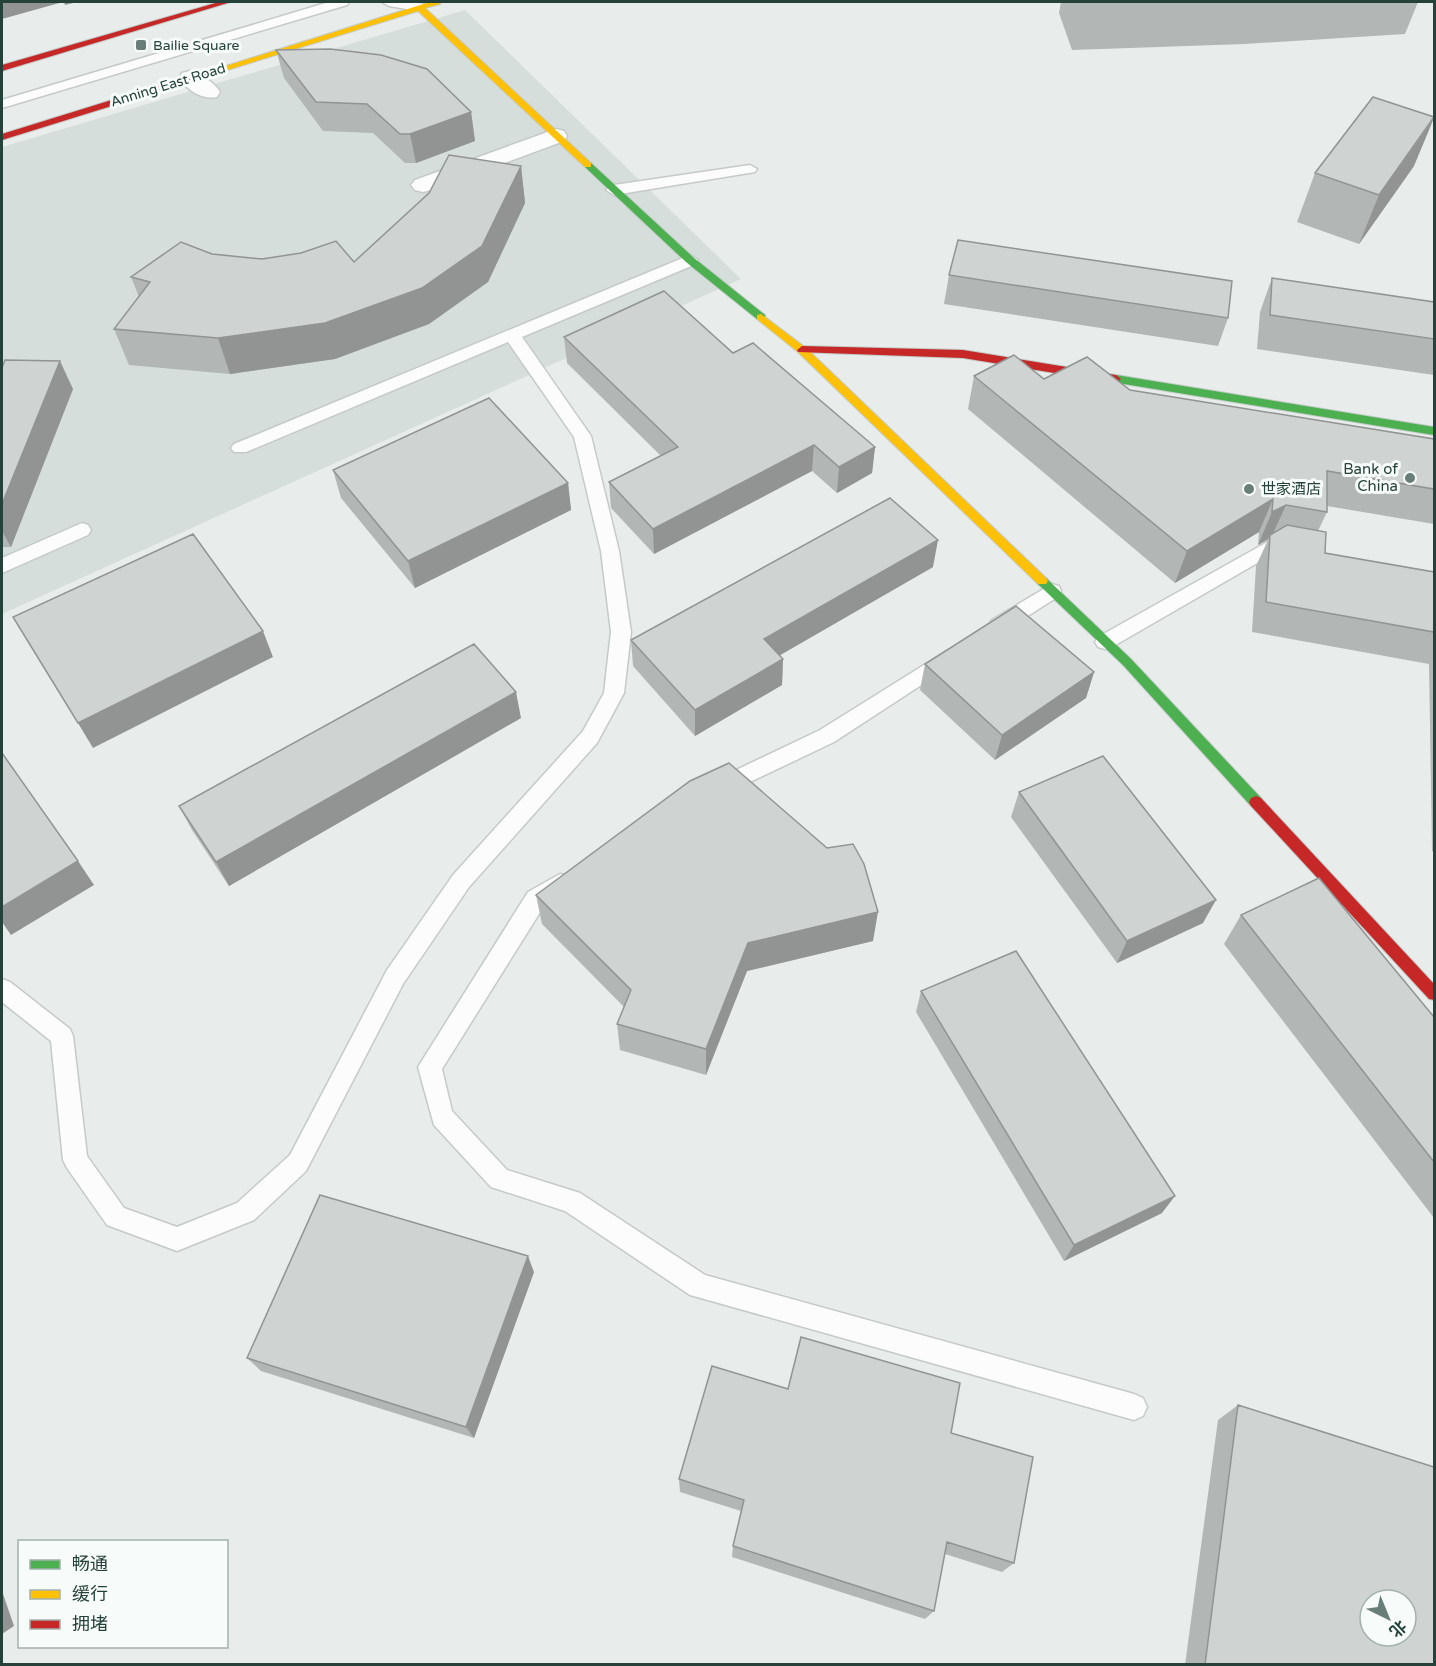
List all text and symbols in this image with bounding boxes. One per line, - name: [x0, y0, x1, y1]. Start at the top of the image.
- place label: Bailie Square: [153, 37, 240, 54]
- marker: Bailie Square: [134, 38, 148, 52]
- street label: Anning East Road: [108, 59, 228, 111]
- place label: Bank of China: [1343, 460, 1398, 495]
- marker: Bank of China: [1403, 471, 1417, 485]
- place label: 世家酒店: [1261, 480, 1321, 498]
- marker: 世家酒店: [1242, 482, 1256, 496]
- legend: [18, 1540, 228, 1648]
- text: 畅通: [72, 1553, 108, 1575]
- text: 缓行: [72, 1583, 108, 1605]
- north arrow: [1358, 1588, 1418, 1648]
- text: 拥堵: [72, 1613, 108, 1635]
- text: 北: [1385, 1615, 1410, 1641]

